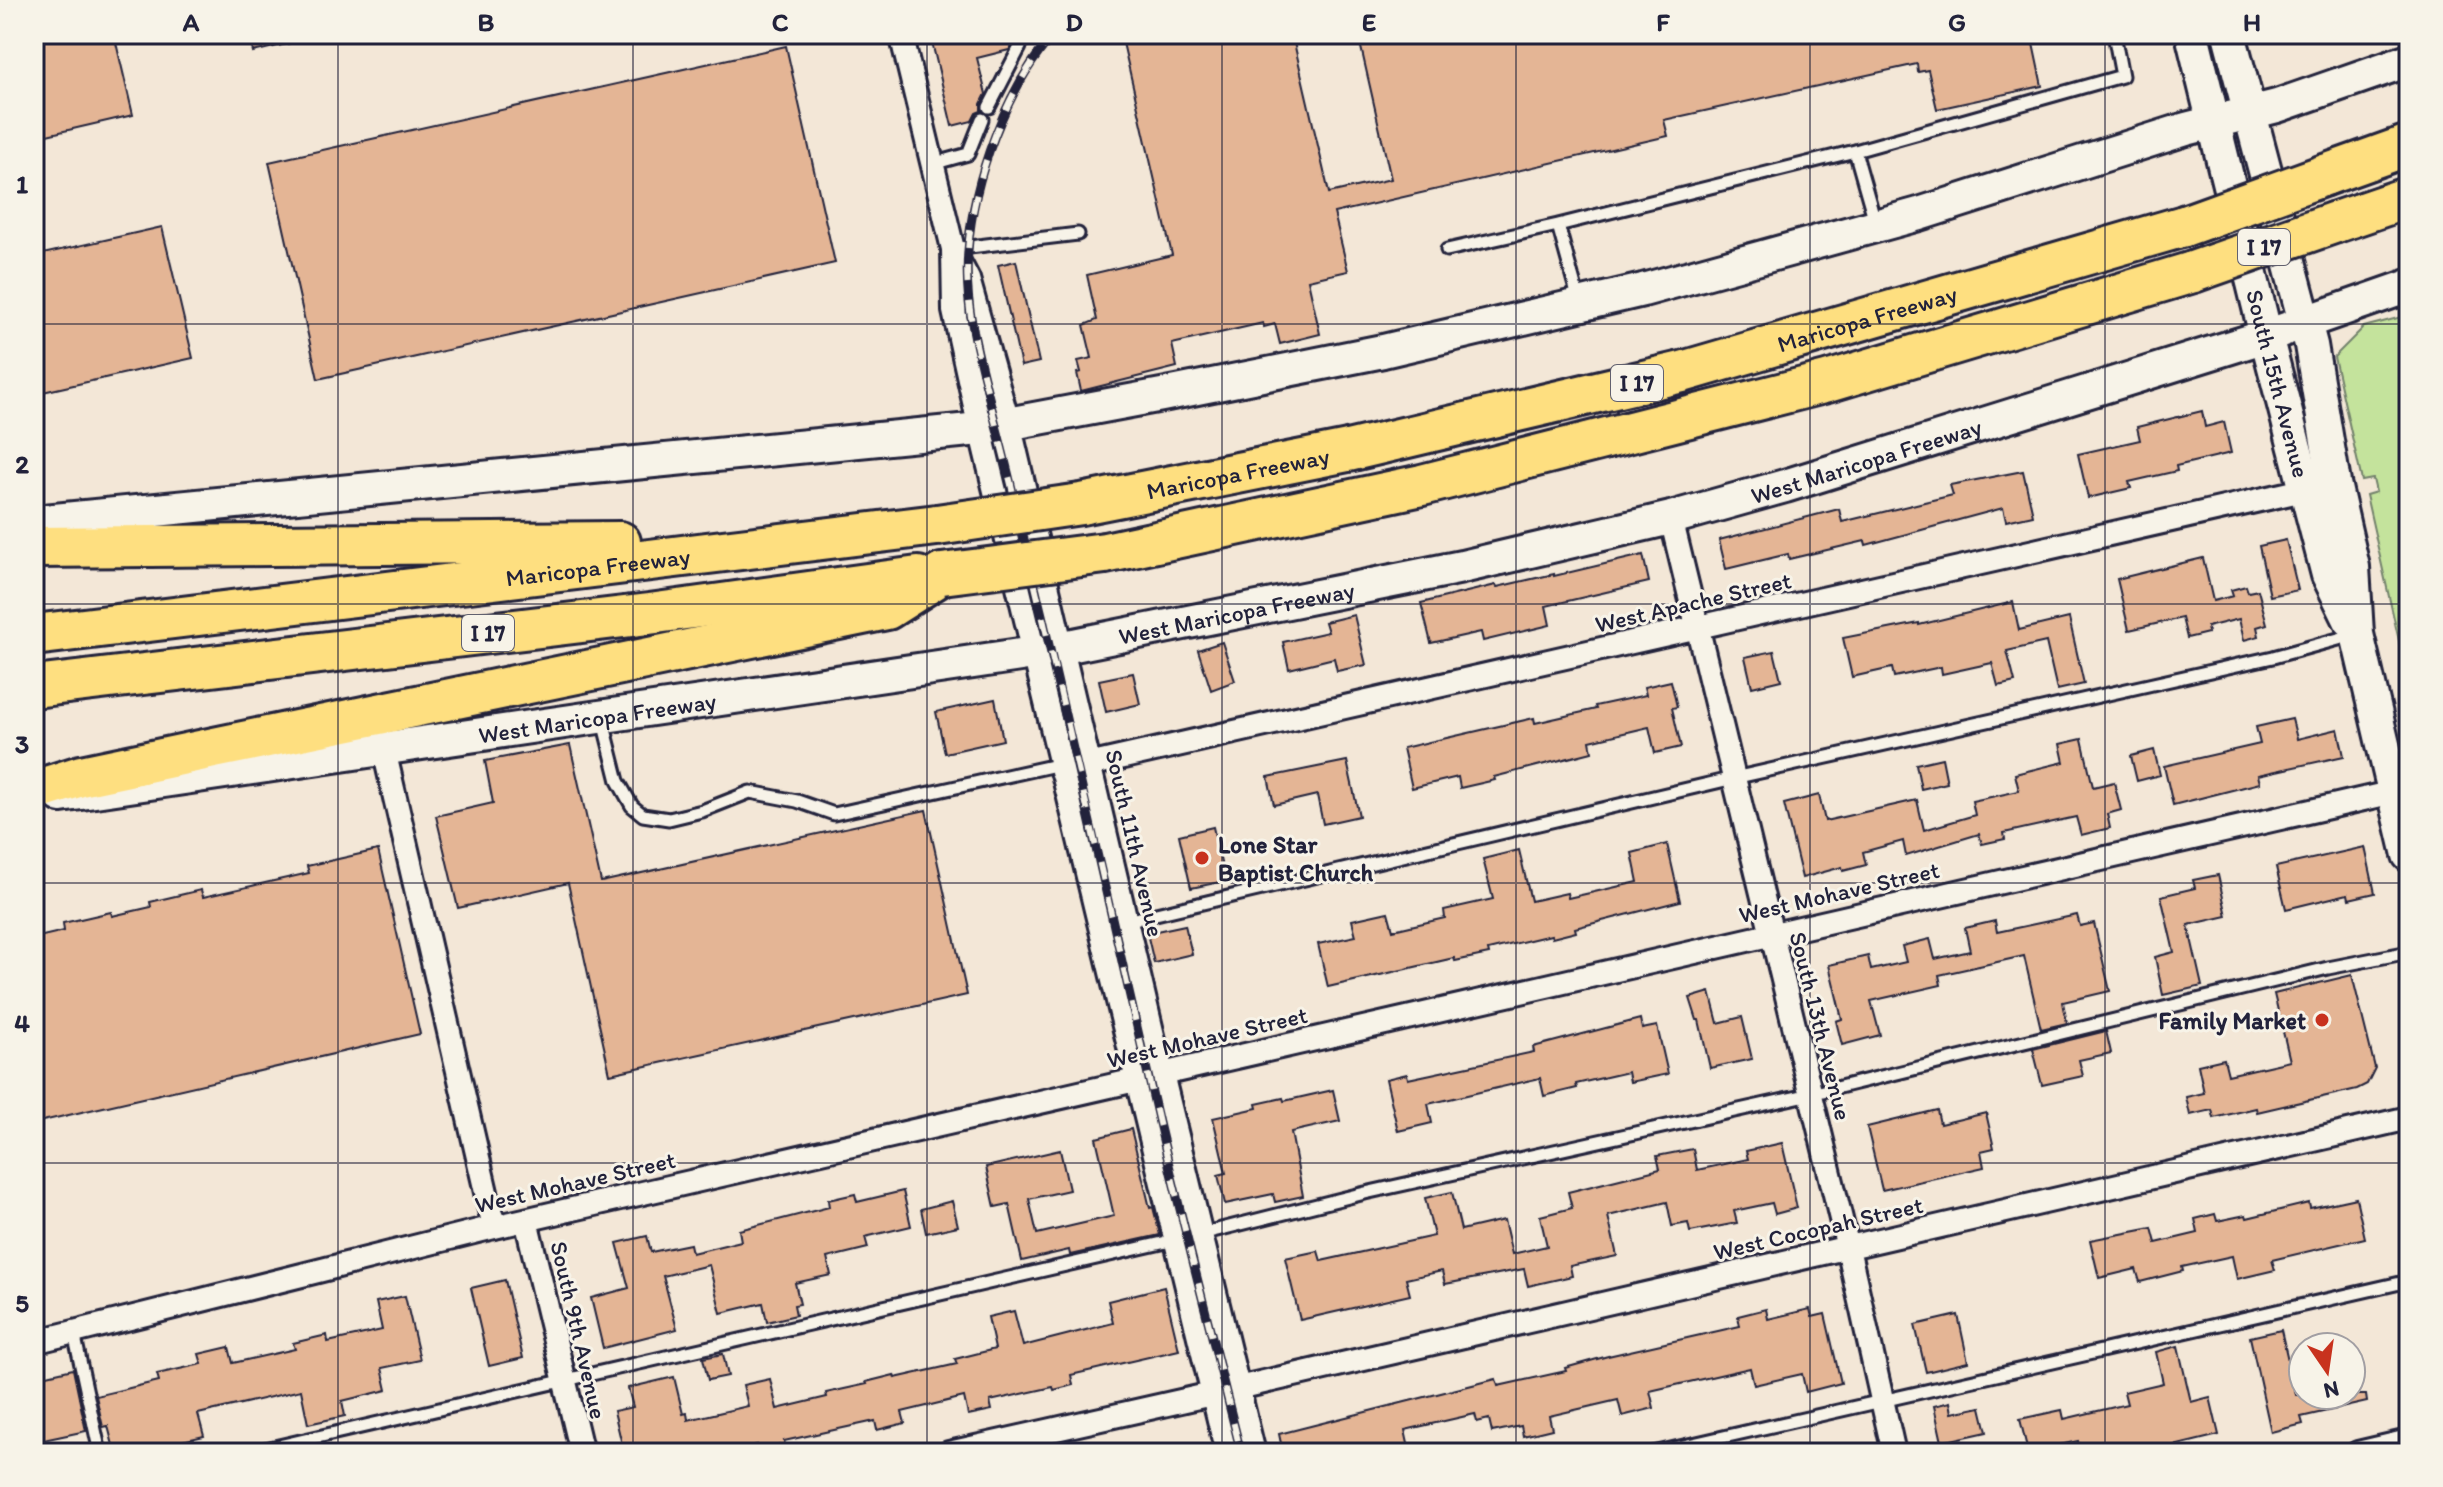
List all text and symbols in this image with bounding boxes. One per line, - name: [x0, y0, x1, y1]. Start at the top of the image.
- text: A: [182, 6, 200, 38]
- text: B: [478, 6, 495, 38]
- text: C: [772, 6, 789, 38]
- text: D: [1065, 6, 1083, 38]
- text: E: [1362, 6, 1376, 38]
- text: F: [1656, 6, 1670, 38]
- text: G: [1948, 6, 1966, 38]
- text: H: [2243, 6, 2261, 38]
- text: 1: [16, 168, 28, 200]
- road number: I 17: [2238, 229, 2290, 265]
- street label: Maricopa Freeway: [1774, 278, 1961, 358]
- street label: South 15th Avenue: [2241, 286, 2317, 481]
- road number: I 17: [1611, 365, 1663, 401]
- street label: West Maricopa Freeway: [1747, 411, 1985, 509]
- street label: Maricopa Freeway: [1144, 440, 1332, 505]
- text: 2: [15, 448, 29, 480]
- street label: Maricopa Freeway: [504, 541, 692, 592]
- street label: West Apache Street: [1592, 565, 1794, 639]
- street label: West Maricopa Freeway: [1116, 574, 1357, 650]
- road number: I 17: [462, 615, 514, 651]
- street label: West Maricopa Freeway: [476, 685, 718, 749]
- text: 3: [15, 728, 29, 760]
- street label: South 11th Avenue: [1099, 746, 1171, 940]
- place label: Lone Star Baptist Church: [1218, 830, 1374, 888]
- marker: Lone Star Baptist Church: [1193, 849, 1211, 867]
- street label: West Mohave Street: [1736, 855, 1942, 929]
- street label: South 13th Avenue: [1784, 929, 1858, 1123]
- street label: West Mohave Street: [1104, 1000, 1310, 1074]
- place label: Family Market: [2159, 1006, 2306, 1036]
- text: 4: [14, 1007, 30, 1039]
- marker: Family Market: [2313, 1011, 2331, 1029]
- street label: West Mohave Street: [472, 1145, 678, 1219]
- street label: West Cocopah Street: [1710, 1190, 1926, 1266]
- street label: South 9th Avenue: [544, 1238, 614, 1422]
- text: 5: [15, 1287, 29, 1319]
- north arrow: [2287, 1331, 2367, 1411]
- text: N: [2321, 1375, 2342, 1405]

